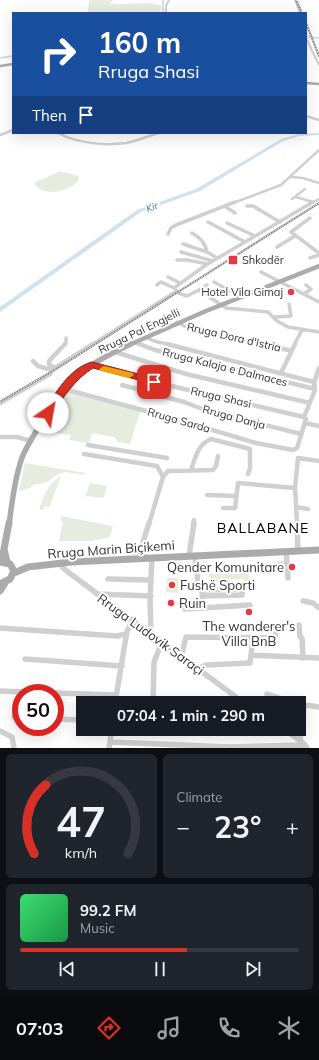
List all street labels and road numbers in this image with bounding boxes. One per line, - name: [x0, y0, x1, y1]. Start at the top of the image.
- street label: Rruga Pal Engjelli: [96, 305, 182, 357]
- street label: Rruga Dora d'Istria: [186, 319, 282, 355]
- street label: Rruga Kalaja e Dalmaces: [161, 345, 289, 389]
- street label: Rruga Shasi: [189, 383, 253, 411]
- street label: Rruga Danja: [201, 402, 267, 432]
- street label: Rruga Sarda: [146, 404, 212, 436]
- street label: Rruga Marin Biçikemi: [47, 537, 175, 561]
- street label: Rruga Ludovik Saraçi: [95, 590, 207, 678]

